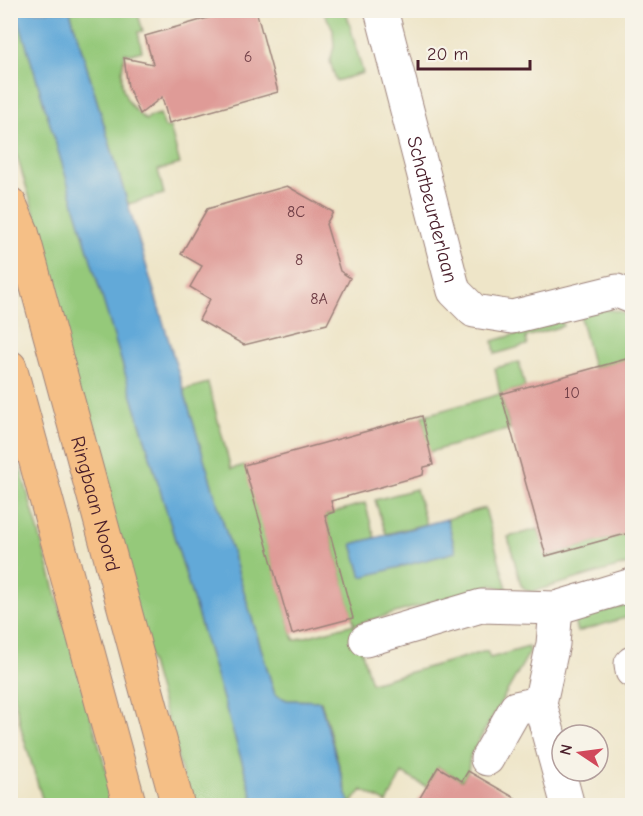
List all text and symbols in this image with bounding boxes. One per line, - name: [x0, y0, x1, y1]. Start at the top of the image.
- scale bar: [418, 33, 530, 71]
- text: 20 m: [427, 44, 468, 65]
- house number: 6: [244, 48, 252, 66]
- street label: Schatbeurderlaan: [403, 134, 463, 285]
- house number: 8C: [287, 203, 305, 221]
- house number: 8: [295, 251, 303, 269]
- house number: 8A: [310, 290, 328, 308]
- house number: 10: [564, 384, 580, 402]
- street label: Ringbaan Noord: [66, 433, 125, 574]
- north arrow: [550, 723, 610, 783]
- text: N: [556, 743, 576, 757]

